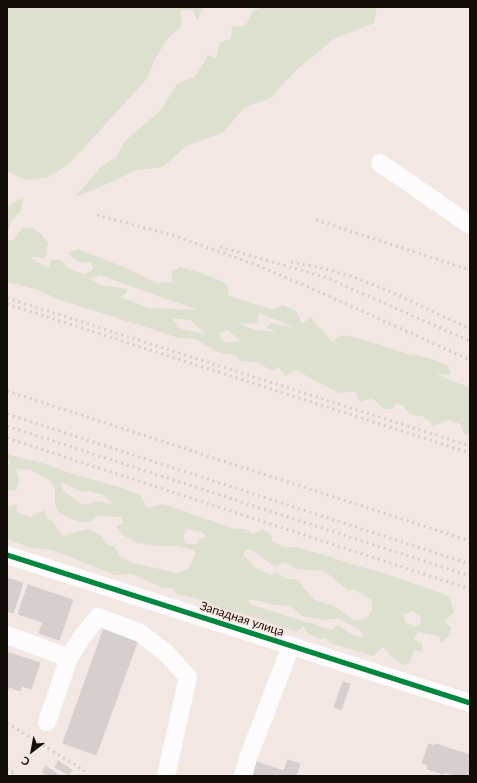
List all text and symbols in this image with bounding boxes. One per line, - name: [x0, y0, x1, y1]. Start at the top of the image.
- street label: Западная улица: [198, 599, 286, 639]
- north arrow: [12, 731, 52, 771]
- text: С: [19, 754, 32, 769]

